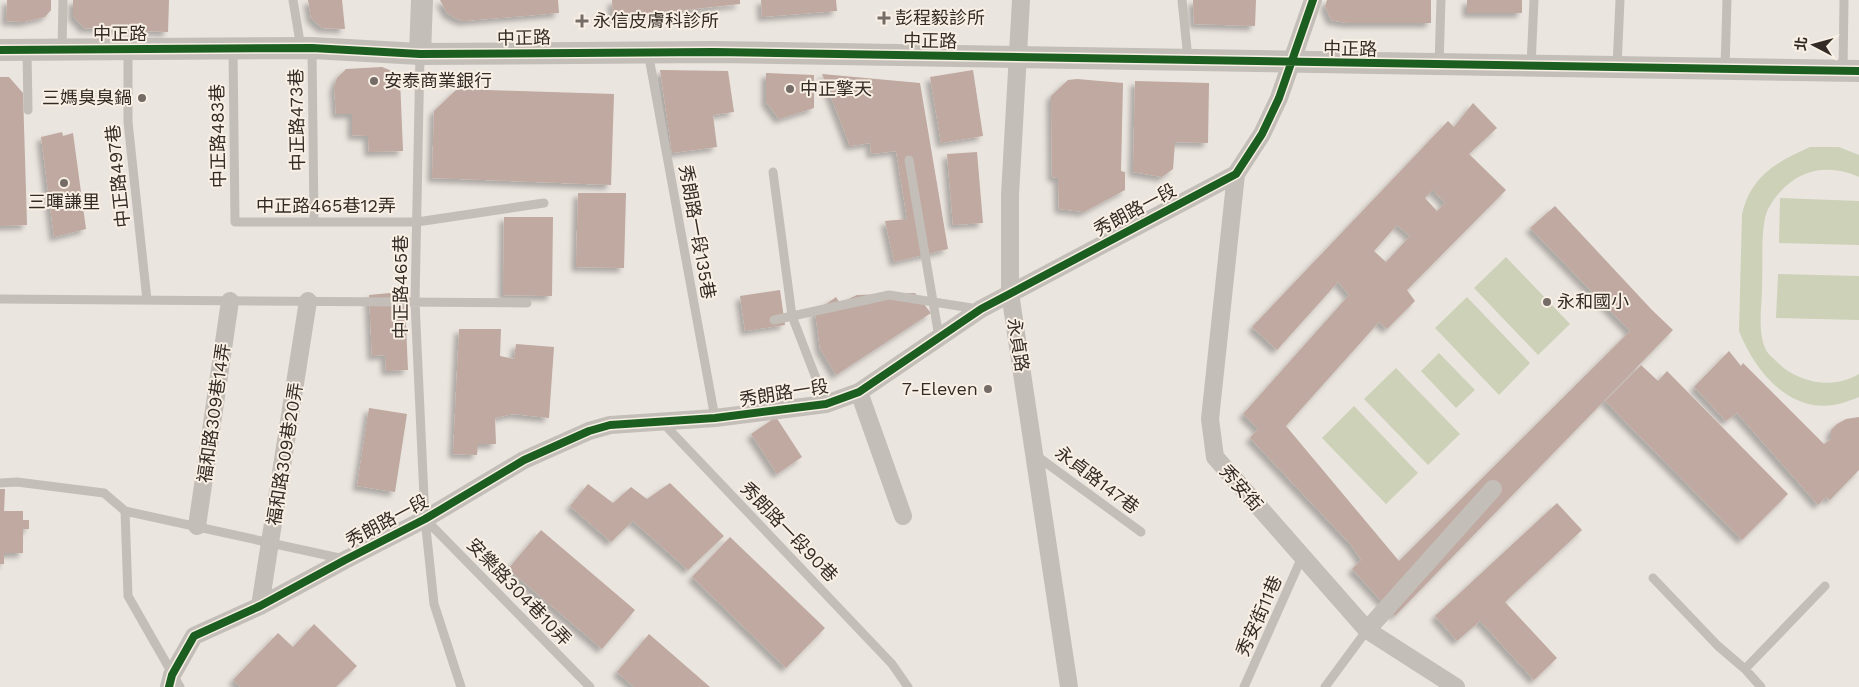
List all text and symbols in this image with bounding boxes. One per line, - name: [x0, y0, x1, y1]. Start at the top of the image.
- place label: 彭程毅診所: [895, 7, 985, 28]
- place label: 永信皮膚科診所: [593, 10, 719, 31]
- marker: 彭程毅診所: [877, 11, 891, 25]
- marker: 永信皮膚科診所: [575, 14, 589, 28]
- north arrow: [1789, 20, 1839, 70]
- street label: 中正路: [93, 23, 147, 44]
- street label: 中正路: [497, 27, 551, 48]
- street label: 中正路: [903, 30, 957, 51]
- text: 北: [1792, 36, 1810, 51]
- street label: 中正路: [1323, 38, 1377, 59]
- street label: 中正路473巷: [285, 68, 308, 172]
- place label: 安泰商業銀行: [384, 70, 492, 91]
- marker: 安泰商業銀行: [368, 75, 380, 87]
- place label: 中正擎天: [800, 78, 872, 99]
- marker: 中正擎天: [784, 83, 796, 95]
- street label: 中正路483巷: [206, 84, 229, 188]
- place label: 三媽臭臭鍋: [42, 87, 132, 108]
- marker: 三媽臭臭鍋: [136, 92, 148, 104]
- street label: 中正路497巷: [102, 123, 133, 229]
- street label: 秀朗路一段135巷: [675, 163, 720, 301]
- marker: 三暉謙里: [58, 177, 70, 189]
- street label: 秀朗路一段: [1090, 179, 1179, 240]
- place label: 三暉謙里: [28, 191, 100, 212]
- street label: 中正路465巷12弄: [256, 195, 396, 216]
- street label: 中正路465巷: [390, 235, 411, 339]
- place label: 永和國小: [1557, 291, 1629, 312]
- marker: 永和國小: [1541, 296, 1553, 308]
- street label: 永貞路: [1004, 317, 1033, 373]
- street label: 福和路309巷14弄: [193, 342, 234, 484]
- street label: 秀朗路一段: [738, 375, 830, 410]
- place label: 7-Eleven: [902, 378, 978, 399]
- street label: 福和路309巷20弄: [263, 381, 306, 527]
- marker: 7-Eleven: [982, 383, 994, 395]
- street label: 永貞路147巷: [1051, 441, 1143, 518]
- street label: 秀安街: [1216, 460, 1267, 515]
- street label: 秀朗路一段90巷: [737, 477, 842, 586]
- street label: 秀朗路一段: [342, 490, 431, 551]
- street label: 安樂路304巷10弄: [463, 534, 576, 650]
- street label: 秀安街11巷: [1231, 572, 1286, 659]

